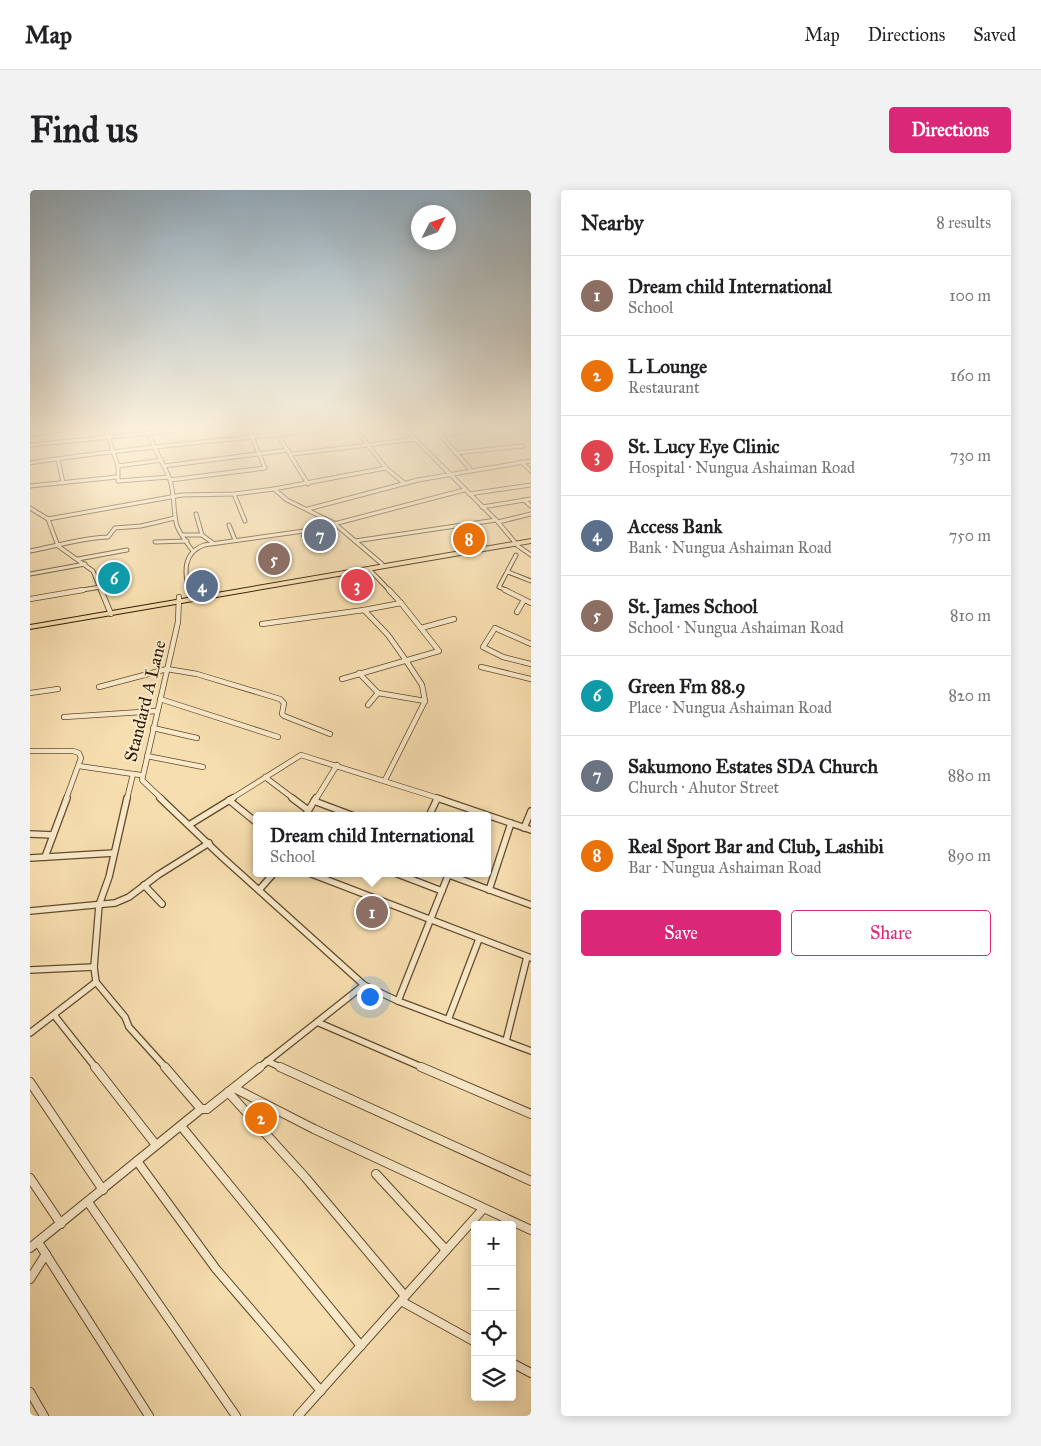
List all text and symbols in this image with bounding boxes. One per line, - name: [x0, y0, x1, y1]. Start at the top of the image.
- text: Map: [25, 20, 72, 50]
- text: Map: [804, 24, 840, 46]
- text: Directions: [868, 24, 945, 46]
- text: Saved: [973, 24, 1016, 46]
- button: Directions: [889, 107, 1011, 153]
- text: Find us: [30, 109, 138, 152]
- north arrow: [411, 205, 456, 250]
- text: Nearby: [581, 210, 644, 236]
- text: 8 results: [936, 213, 991, 232]
- text: Dream child International: [628, 275, 832, 298]
- text: 1: [594, 286, 600, 305]
- text: 100 m: [949, 286, 991, 305]
- text: School: [628, 298, 673, 317]
- text: L Lounge: [628, 355, 707, 378]
- text: 2: [593, 366, 601, 385]
- text: 160 m: [950, 366, 991, 385]
- text: Restaurant: [628, 378, 700, 397]
- text: St. Lucy Eye Clinic: [628, 435, 780, 458]
- text: 3: [594, 446, 600, 465]
- text: 730 m: [950, 446, 991, 465]
- text: Hospital · Nungua Ashaiman Road: [628, 458, 855, 477]
- text: Access Bank: [628, 515, 722, 538]
- pin: 7: [304, 516, 336, 554]
- pin: 8: [453, 520, 485, 558]
- text: 4: [593, 526, 601, 545]
- text: 750 m: [949, 526, 991, 545]
- text: Bank · Nungua Ashaiman Road: [628, 538, 832, 557]
- pin: 5: [258, 540, 290, 578]
- pin: 6: [98, 559, 130, 597]
- pin: 3: [341, 566, 373, 604]
- pin: 4: [186, 567, 218, 605]
- text: St. James School: [628, 595, 758, 618]
- text: 5: [593, 606, 601, 625]
- text: 810 m: [950, 606, 991, 625]
- text: School · Nungua Ashaiman Road: [628, 618, 844, 637]
- street label: Standard A Lane: [119, 638, 171, 764]
- text: Green Fm 88.9: [628, 675, 745, 698]
- text: 6: [593, 686, 601, 705]
- text: 820 m: [948, 686, 991, 705]
- text: Place · Nungua Ashaiman Road: [628, 698, 832, 717]
- text: Sakumono Estates SDA Church: [628, 755, 878, 778]
- text: 7: [593, 766, 601, 785]
- text: 880 m: [948, 766, 991, 785]
- text: Church · Ahutor Street: [628, 778, 779, 797]
- popup: [253, 812, 491, 877]
- text: Dream child International: [270, 824, 474, 847]
- text: Real Sport Bar and Club, Lashibi: [628, 835, 884, 858]
- text: 8: [593, 846, 601, 865]
- text: 890 m: [948, 846, 991, 865]
- text: School: [270, 847, 315, 866]
- text: Bar · Nungua Ashaiman Road: [628, 858, 822, 877]
- pin: 1: [356, 893, 388, 931]
- button: Save: [581, 910, 781, 956]
- button: Share: [791, 910, 991, 956]
- your location: [357, 984, 383, 1010]
- pin: 2: [245, 1099, 277, 1137]
- map controls: [471, 1221, 516, 1401]
- button: +: [471, 1221, 516, 1266]
- button: −: [471, 1266, 516, 1311]
- button: locate: [471, 1311, 516, 1356]
- button: layers: [471, 1356, 516, 1401]

